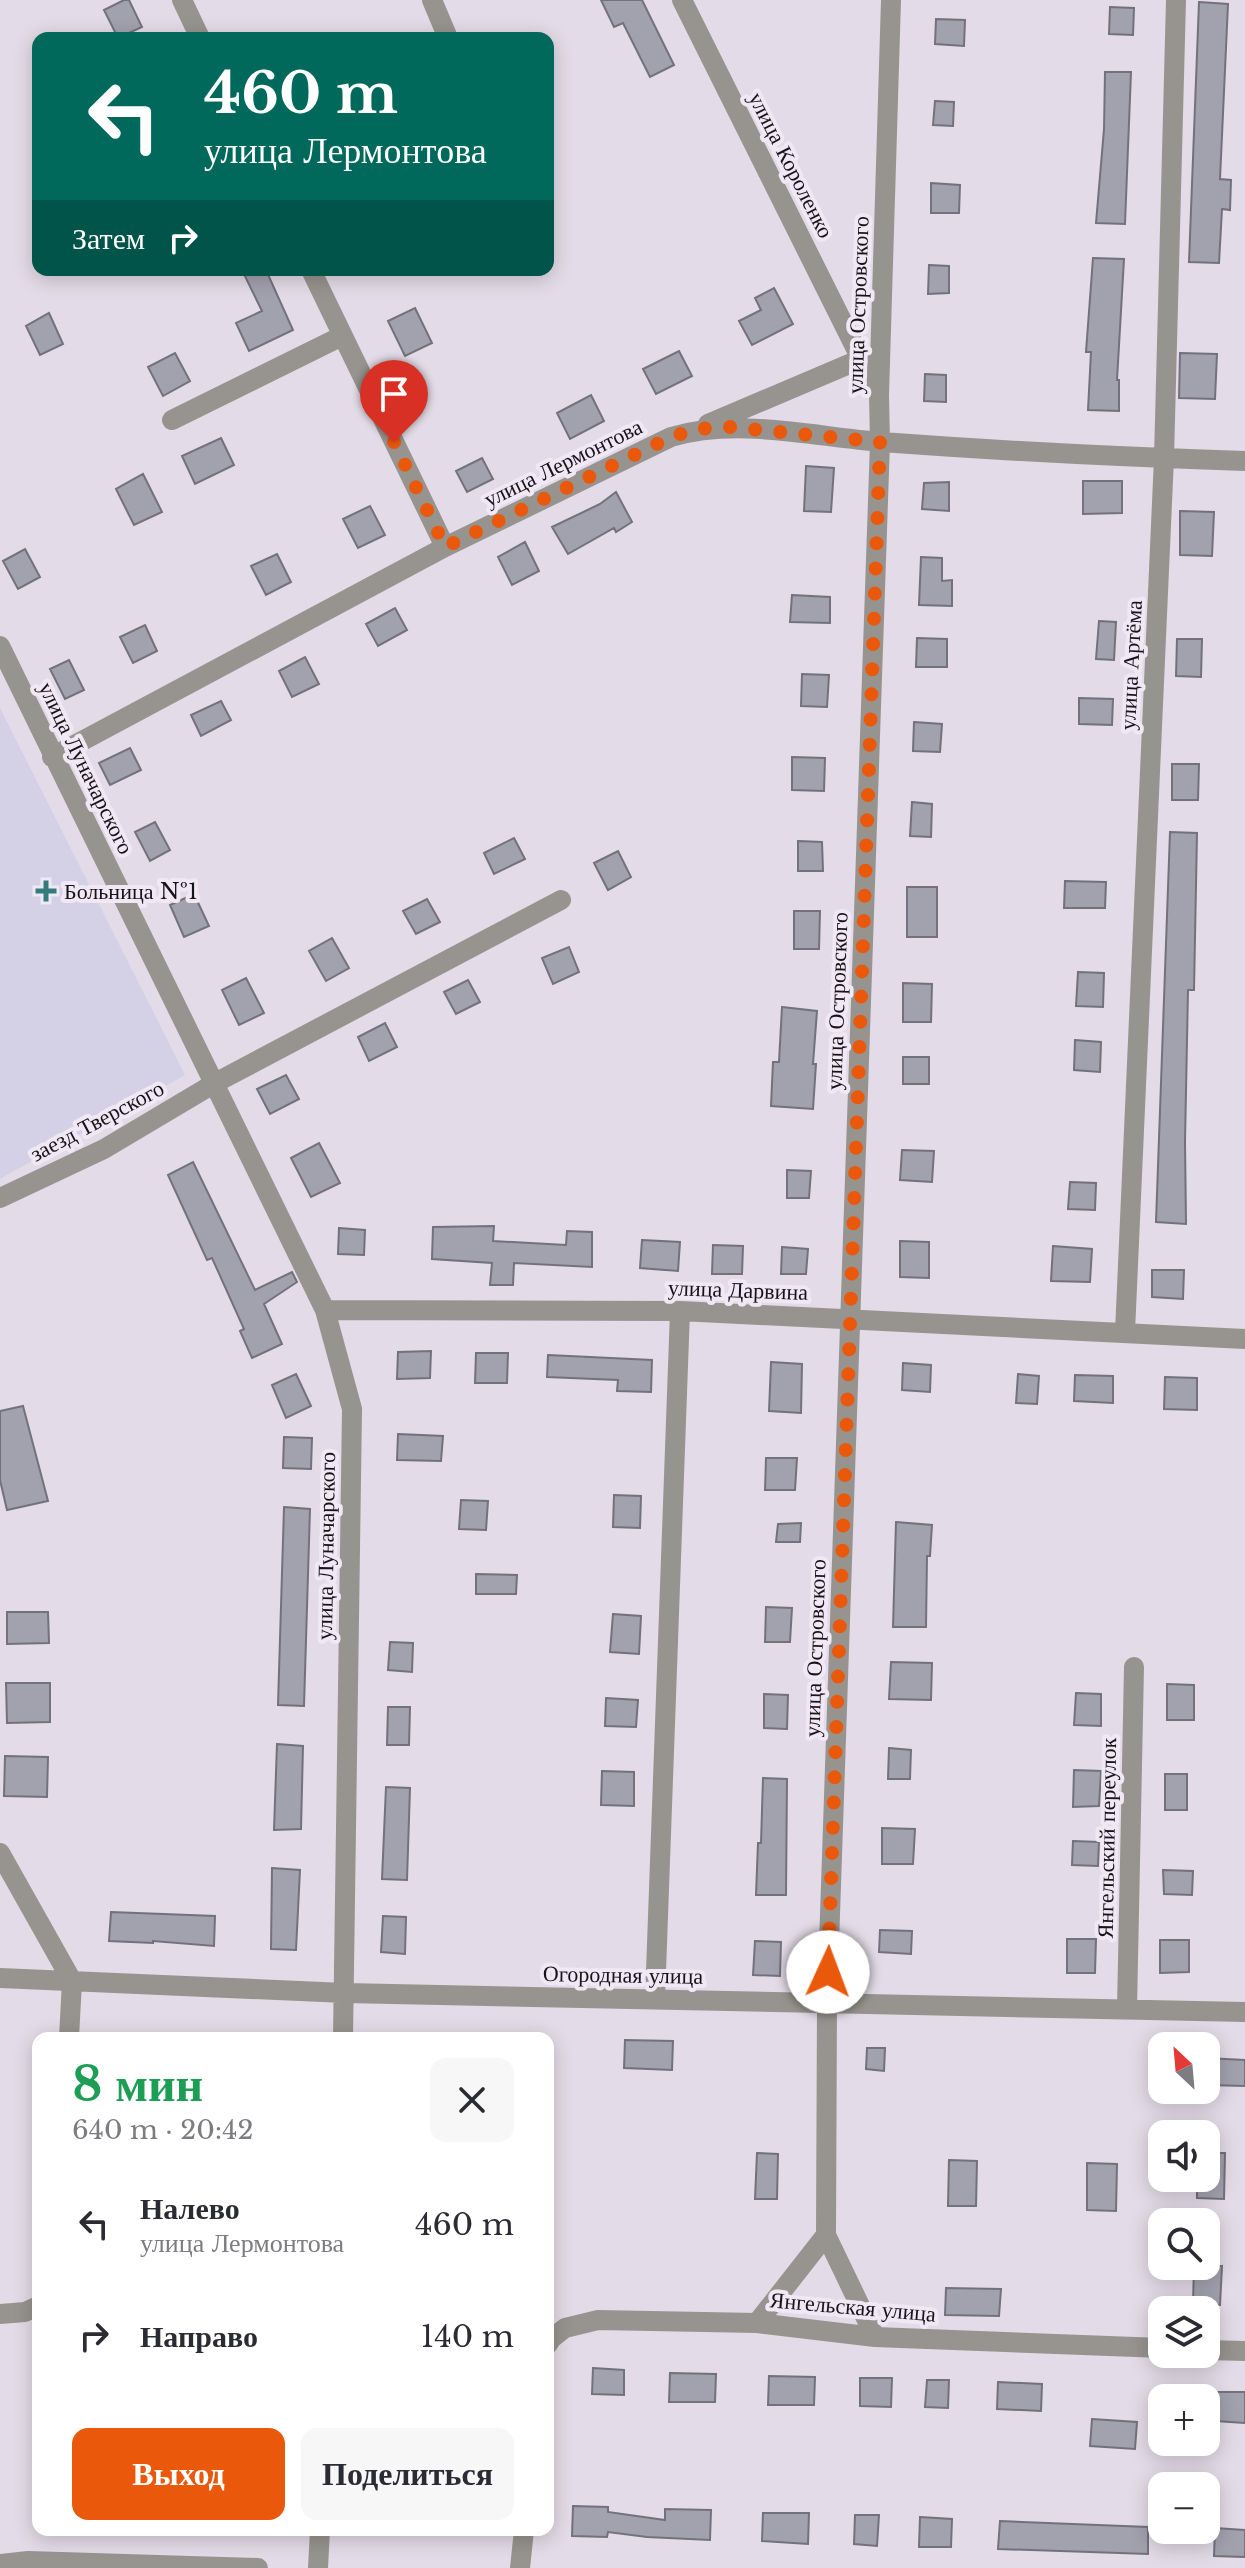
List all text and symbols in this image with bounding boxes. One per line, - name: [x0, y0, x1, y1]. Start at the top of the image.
- text: 460 m: [204, 59, 398, 128]
- icon: left: [72, 64, 176, 168]
- street label: улица Короленко: [743, 88, 839, 242]
- text: улица Лермонтова: [204, 128, 487, 173]
- street label: улица Островского: [841, 215, 875, 395]
- icon: right: [161, 216, 205, 260]
- text: Затем: [72, 220, 145, 257]
- pin: [360, 360, 428, 442]
- icon: arrive: [372, 372, 416, 416]
- street label: улица Лермонтова: [479, 413, 647, 513]
- street label: улица Артёма: [1114, 599, 1148, 731]
- street label: улица Луначарского: [33, 677, 139, 859]
- place label: Больница №1: [64, 878, 198, 905]
- marker: Больница №1: [35, 880, 57, 902]
- street label: улица Островского: [820, 911, 854, 1091]
- street label: заезд Тверского: [26, 1074, 168, 1168]
- street label: улица Дарвина: [668, 1274, 809, 1306]
- street label: улица Луначарского: [311, 1452, 341, 1640]
- street label: улица Островского: [798, 1558, 832, 1738]
- street label: Янгельский переулок: [1092, 1737, 1122, 1939]
- position arrow: [786, 1930, 870, 2014]
- street label: Огородная улица: [543, 1960, 704, 1990]
- north arrow: [1148, 2032, 1220, 2104]
- map controls: [1148, 2032, 1220, 2544]
- text: 8 мин: [72, 2054, 203, 2114]
- button: close: [430, 2058, 514, 2142]
- text: 640 m · 20:42: [72, 2114, 253, 2146]
- button: sound: [1148, 2120, 1220, 2192]
- text: Налево: [140, 2190, 240, 2227]
- icon: left: [72, 2202, 116, 2246]
- text: 460 m: [415, 2206, 514, 2243]
- button: search: [1148, 2208, 1220, 2280]
- text: улица Лермонтова: [140, 2227, 344, 2259]
- street label: Янгельская улица: [769, 2286, 937, 2328]
- button: layers: [1148, 2296, 1220, 2368]
- icon: right: [72, 2314, 116, 2358]
- text: Направо: [140, 2318, 258, 2355]
- text: 140 m: [421, 2318, 514, 2355]
- button: +: [1148, 2384, 1220, 2456]
- button: Выход: [72, 2428, 285, 2520]
- button: Поделиться: [301, 2428, 514, 2520]
- button: −: [1148, 2472, 1220, 2544]

